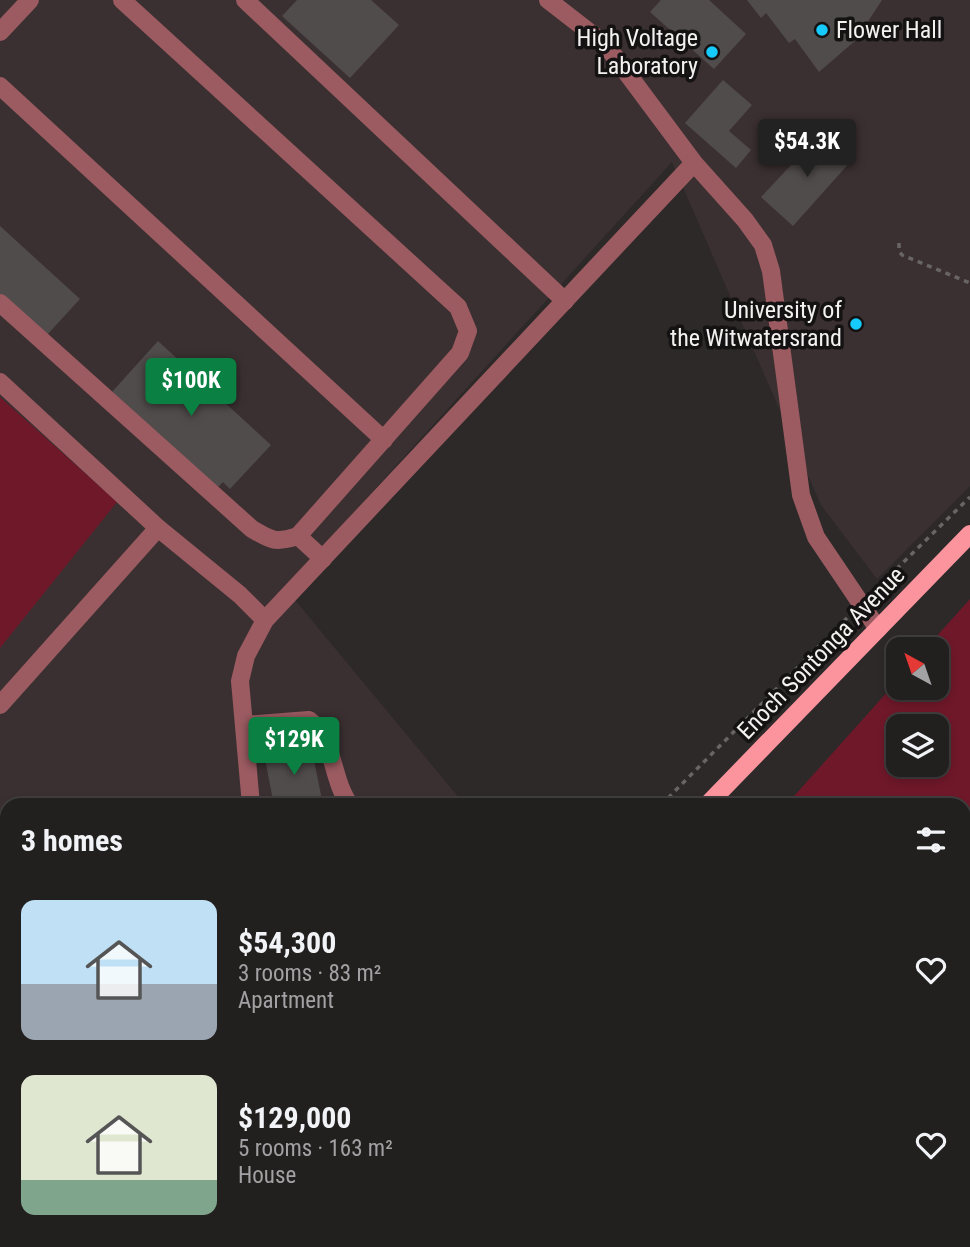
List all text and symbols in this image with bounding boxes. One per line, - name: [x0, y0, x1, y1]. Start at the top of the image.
- place label: Flower Hall: [836, 16, 942, 44]
- marker: Flower Hall: [814, 22, 830, 38]
- place label: High Voltage Laboratory: [577, 24, 698, 80]
- marker: High Voltage Laboratory: [704, 44, 720, 60]
- pin: $54.3K: [750, 120, 864, 179]
- text: $54.3K: [774, 128, 840, 155]
- place label: University of the Witwatersrand: [670, 296, 842, 352]
- marker: University of the Witwatersrand: [848, 316, 864, 332]
- pin: $100K: [142, 358, 240, 418]
- text: $100K: [161, 367, 221, 394]
- street label: Enoch Sontonga Avenue: [732, 561, 910, 745]
- north arrow: [886, 637, 948, 700]
- map controls: [886, 637, 949, 777]
- button: layers: [886, 714, 949, 777]
- pin: $129K: [245, 718, 343, 777]
- text: $129K: [264, 726, 324, 753]
- icon: filters: [912, 821, 950, 859]
- text: 3 homes: [21, 823, 123, 858]
- text: $54,300: [238, 925, 336, 960]
- icon: home: [77, 928, 161, 1012]
- icon: heart: [912, 951, 950, 989]
- text: 3 rooms · 83 m²: [238, 960, 381, 987]
- text: Apartment: [238, 987, 334, 1014]
- text: $129,000: [238, 1100, 351, 1135]
- icon: home: [77, 1103, 161, 1187]
- icon: heart: [912, 1126, 950, 1164]
- text: 5 rooms · 163 m²: [238, 1135, 393, 1162]
- text: House: [238, 1162, 296, 1189]

